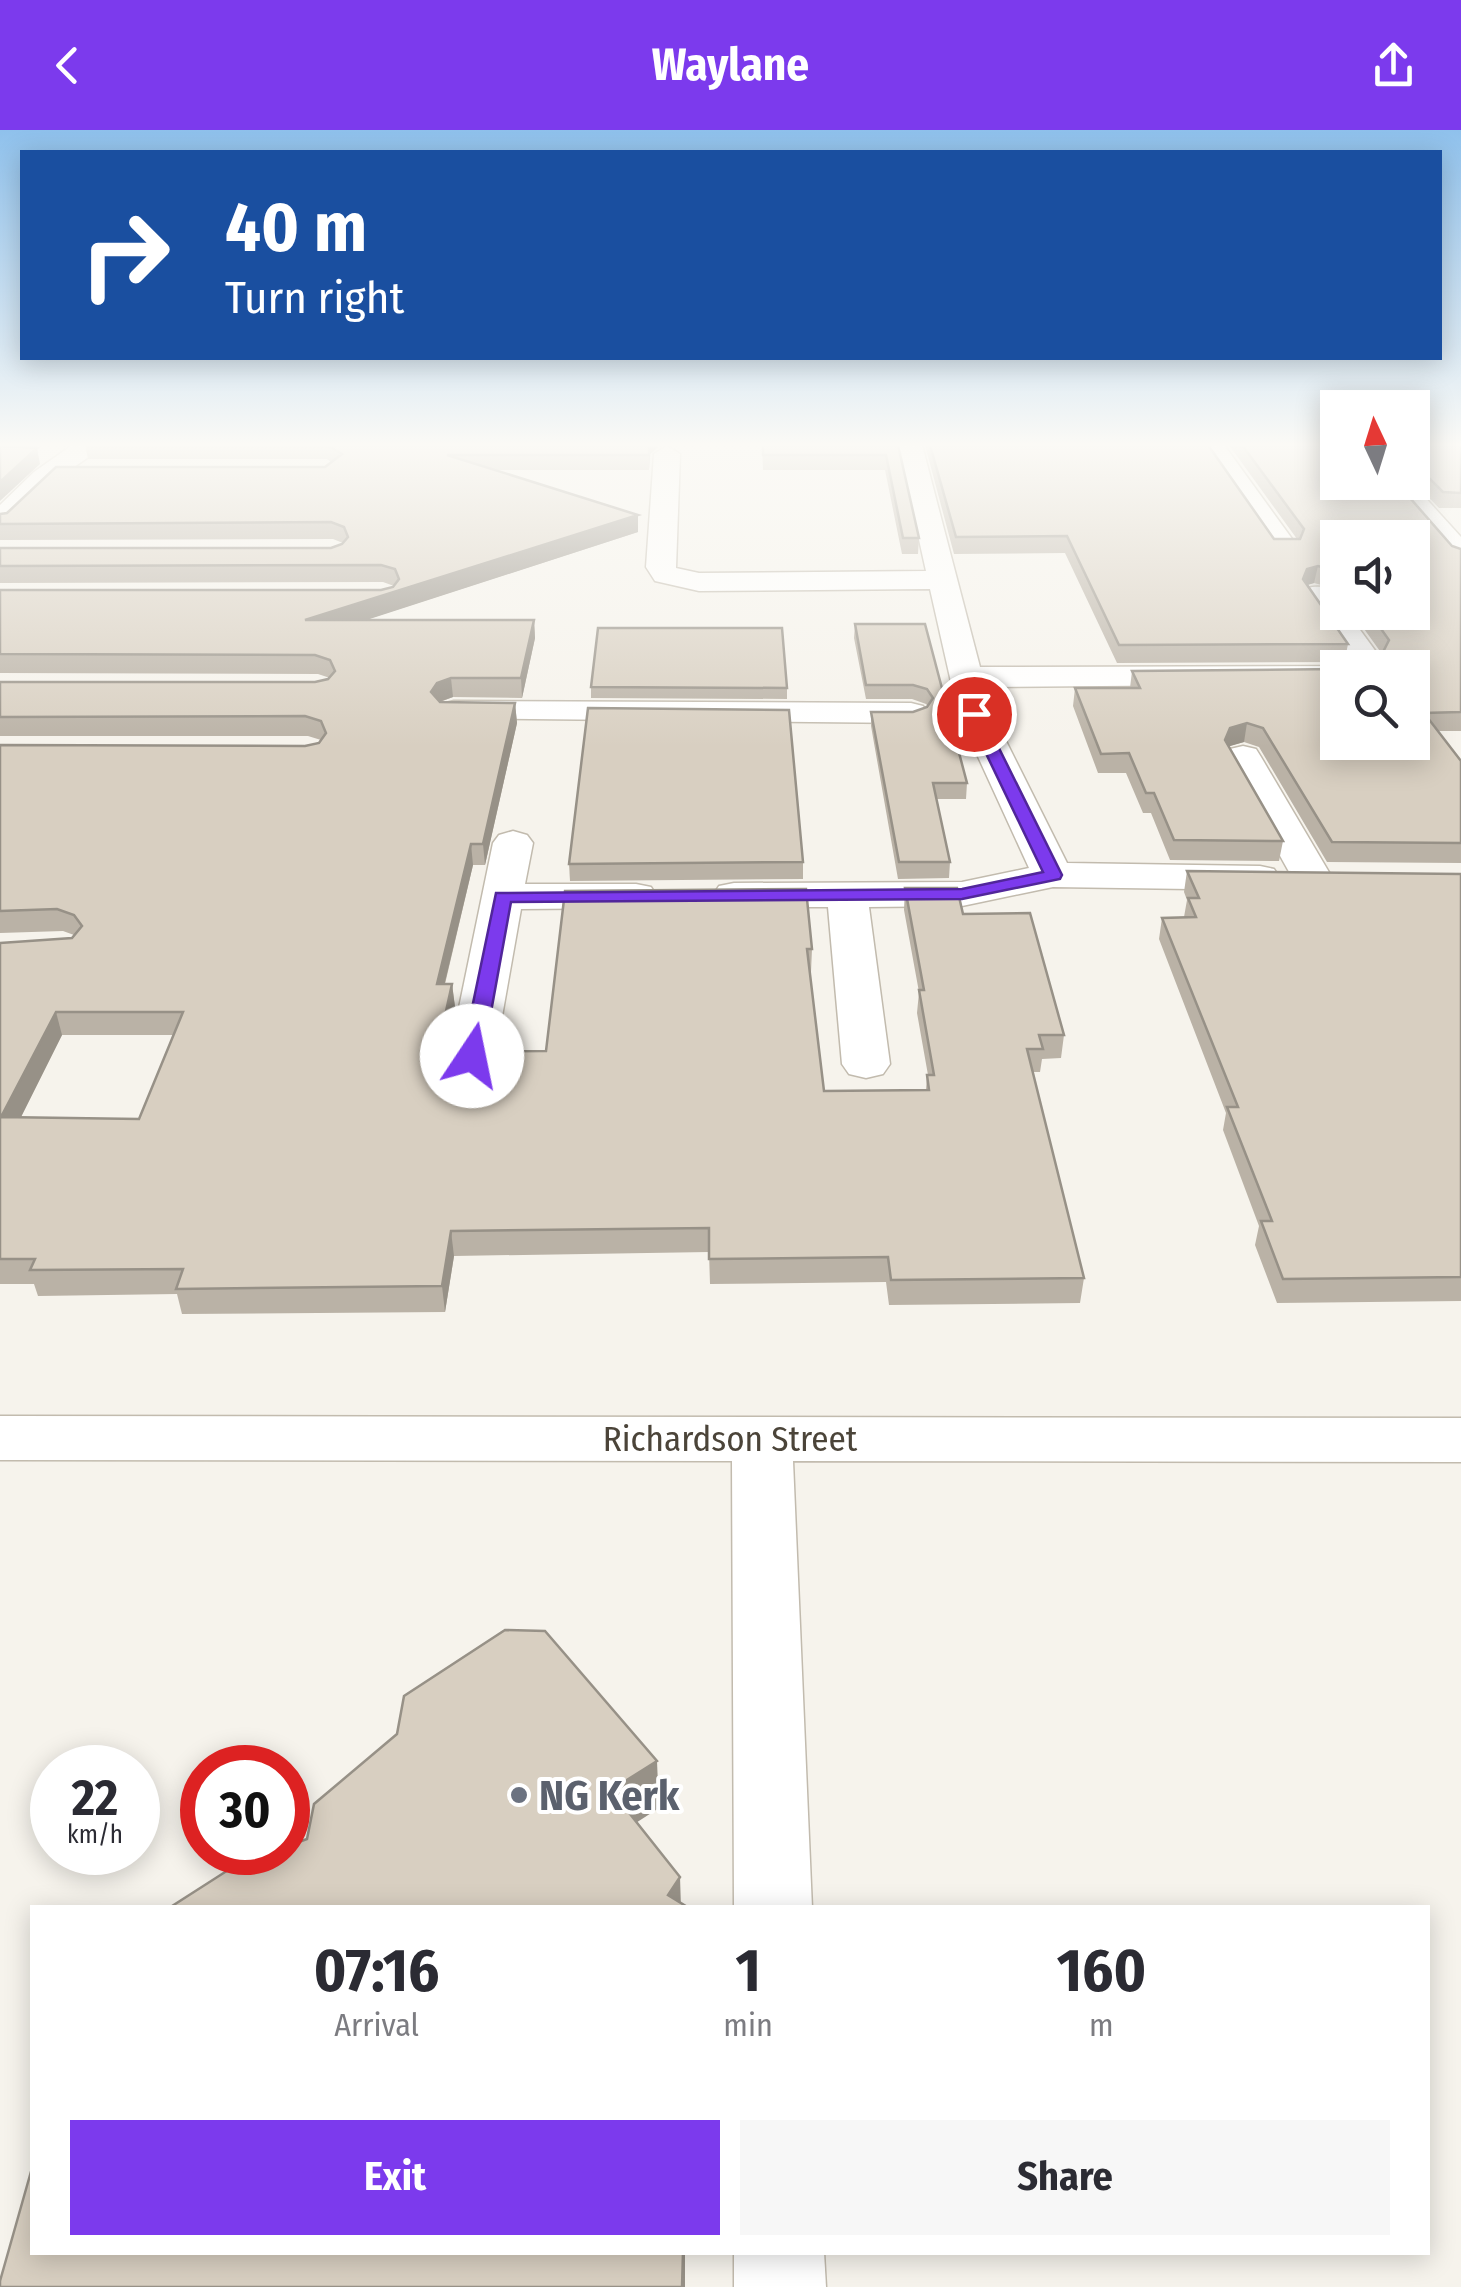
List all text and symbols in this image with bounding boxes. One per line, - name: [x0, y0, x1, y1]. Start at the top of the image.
- icon: back: [40, 38, 95, 93]
- text: Waylane: [652, 38, 809, 92]
- icon: share: [1366, 38, 1421, 93]
- text: 40 m: [225, 186, 367, 270]
- icon: right: [60, 190, 190, 320]
- text: Turn right: [225, 271, 404, 325]
- north arrow: [1320, 390, 1430, 500]
- map controls: [1320, 390, 1430, 760]
- button: sound: [1320, 520, 1430, 630]
- button: search: [1320, 650, 1430, 760]
- pin: [932, 672, 1017, 757]
- icon: arrive: [947, 687, 1002, 742]
- position arrow: [420, 1004, 524, 1108]
- street label: Richardson Street: [603, 1418, 858, 1460]
- speed limit sign: 30: [180, 1745, 310, 1875]
- text: 22: [72, 1768, 118, 1828]
- place label: NG Kerk: [539, 1771, 680, 1821]
- marker: NG Kerk: [508, 1784, 530, 1806]
- text: km/h: [67, 1820, 123, 1850]
- text: 07:16: [314, 1935, 440, 2007]
- text: 1: [735, 1935, 761, 2007]
- text: 160: [1057, 1935, 1146, 2007]
- text: Arrival: [334, 2006, 419, 2044]
- text: min: [723, 2006, 773, 2044]
- text: m: [1089, 2006, 1114, 2044]
- button: Exit: [70, 2120, 720, 2235]
- button: Share: [740, 2120, 1390, 2235]

